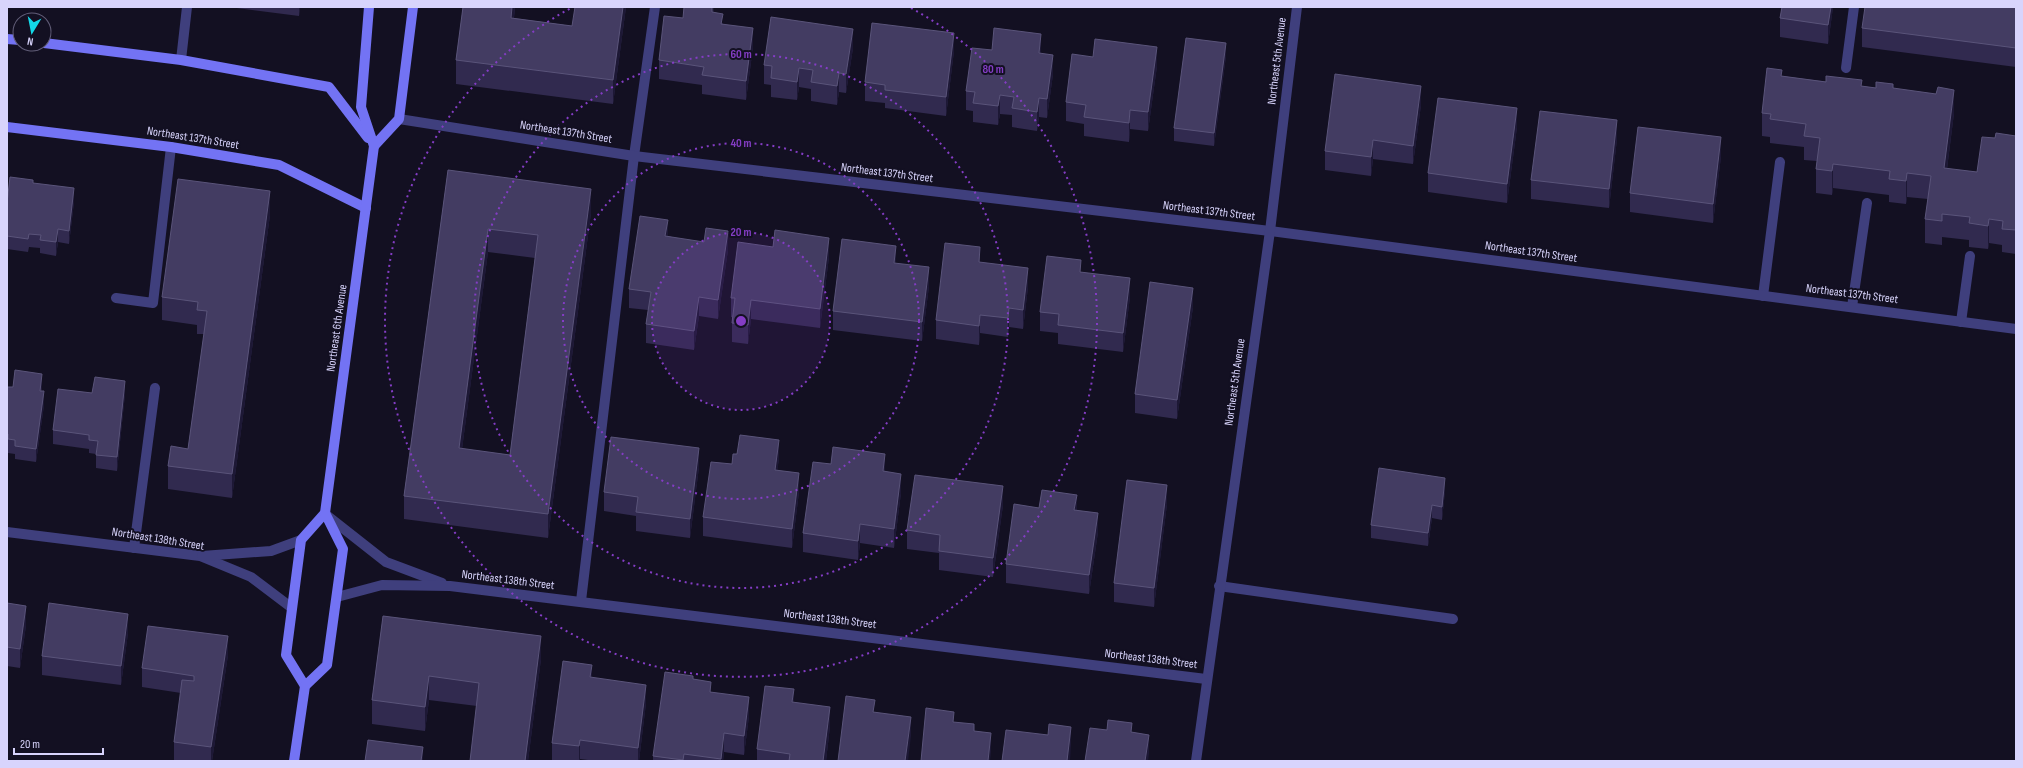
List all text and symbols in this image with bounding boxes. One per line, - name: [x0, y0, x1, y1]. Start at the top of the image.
- north arrow: [12, 12, 52, 52]
- street label: Northeast 5th Avenue: [1264, 16, 1290, 105]
- text: N: [26, 34, 34, 48]
- text: 60 m: [730, 47, 752, 62]
- text: 80 m: [982, 62, 1004, 77]
- street label: Northeast 137th Street: [519, 117, 613, 147]
- street label: Northeast 137th Street: [146, 123, 240, 153]
- text: 40 m: [730, 136, 752, 151]
- street label: Northeast 137th Street: [840, 160, 934, 186]
- street label: Northeast 137th Street: [1162, 198, 1256, 224]
- text: 20 m: [731, 225, 751, 240]
- street label: Northeast 137th Street: [1484, 238, 1578, 266]
- street label: Northeast 137th Street: [1805, 281, 1899, 307]
- street label: Northeast 6th Avenue: [323, 283, 351, 373]
- centre of rings: [734, 314, 748, 328]
- street label: Northeast 5th Avenue: [1221, 337, 1249, 426]
- street label: Northeast 138th Street: [111, 524, 206, 554]
- street label: Northeast 138th Street: [461, 567, 556, 593]
- street label: Northeast 138th Street: [783, 606, 878, 632]
- street label: Northeast 138th Street: [1104, 646, 1199, 672]
- scale bar: [14, 730, 103, 756]
- text: 20 m: [20, 737, 40, 752]

